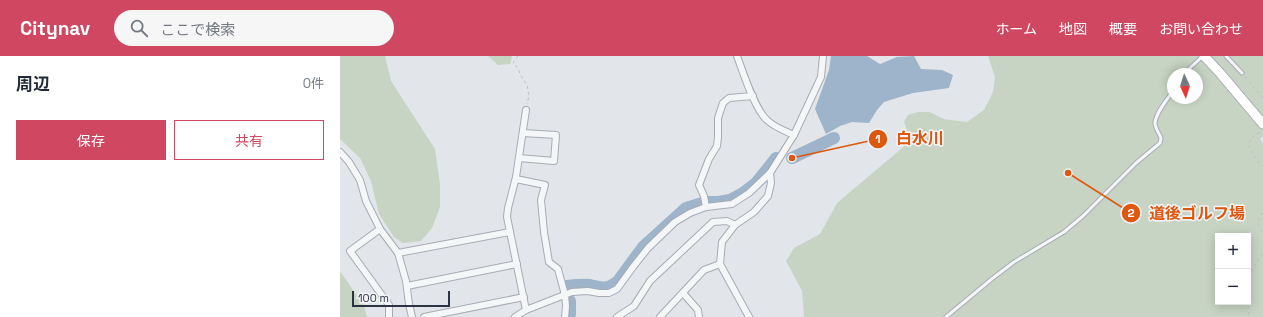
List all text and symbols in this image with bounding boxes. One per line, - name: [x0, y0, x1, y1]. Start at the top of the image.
- search box: [114, 10, 394, 46]
- text: Citynav: [20, 16, 90, 41]
- icon: search: [128, 17, 150, 39]
- text: ここで検索: [160, 20, 235, 39]
- text: ホーム: [995, 20, 1037, 38]
- text: 地図: [1059, 20, 1087, 38]
- text: 概要: [1109, 20, 1137, 38]
- text: お問い合わせ: [1159, 20, 1243, 38]
- north arrow: [1167, 68, 1203, 104]
- text: 周辺: [16, 73, 50, 95]
- text: 0件: [303, 75, 324, 92]
- button: 保存: [16, 120, 166, 160]
- button: 共有: [174, 120, 324, 160]
- callout: 白水川: [868, 125, 952, 153]
- text: 白水川: [896, 128, 944, 149]
- text: 1: [875, 131, 881, 147]
- callout: 道後ゴルフ場: [1121, 199, 1253, 227]
- text: 道後ゴルフ場: [1149, 203, 1245, 224]
- text: 2: [1127, 205, 1135, 221]
- map controls: [1215, 233, 1251, 305]
- button: +: [1215, 233, 1251, 269]
- button: −: [1215, 269, 1251, 305]
- scale bar: [352, 289, 450, 308]
- text: 100 m: [358, 291, 389, 305]

